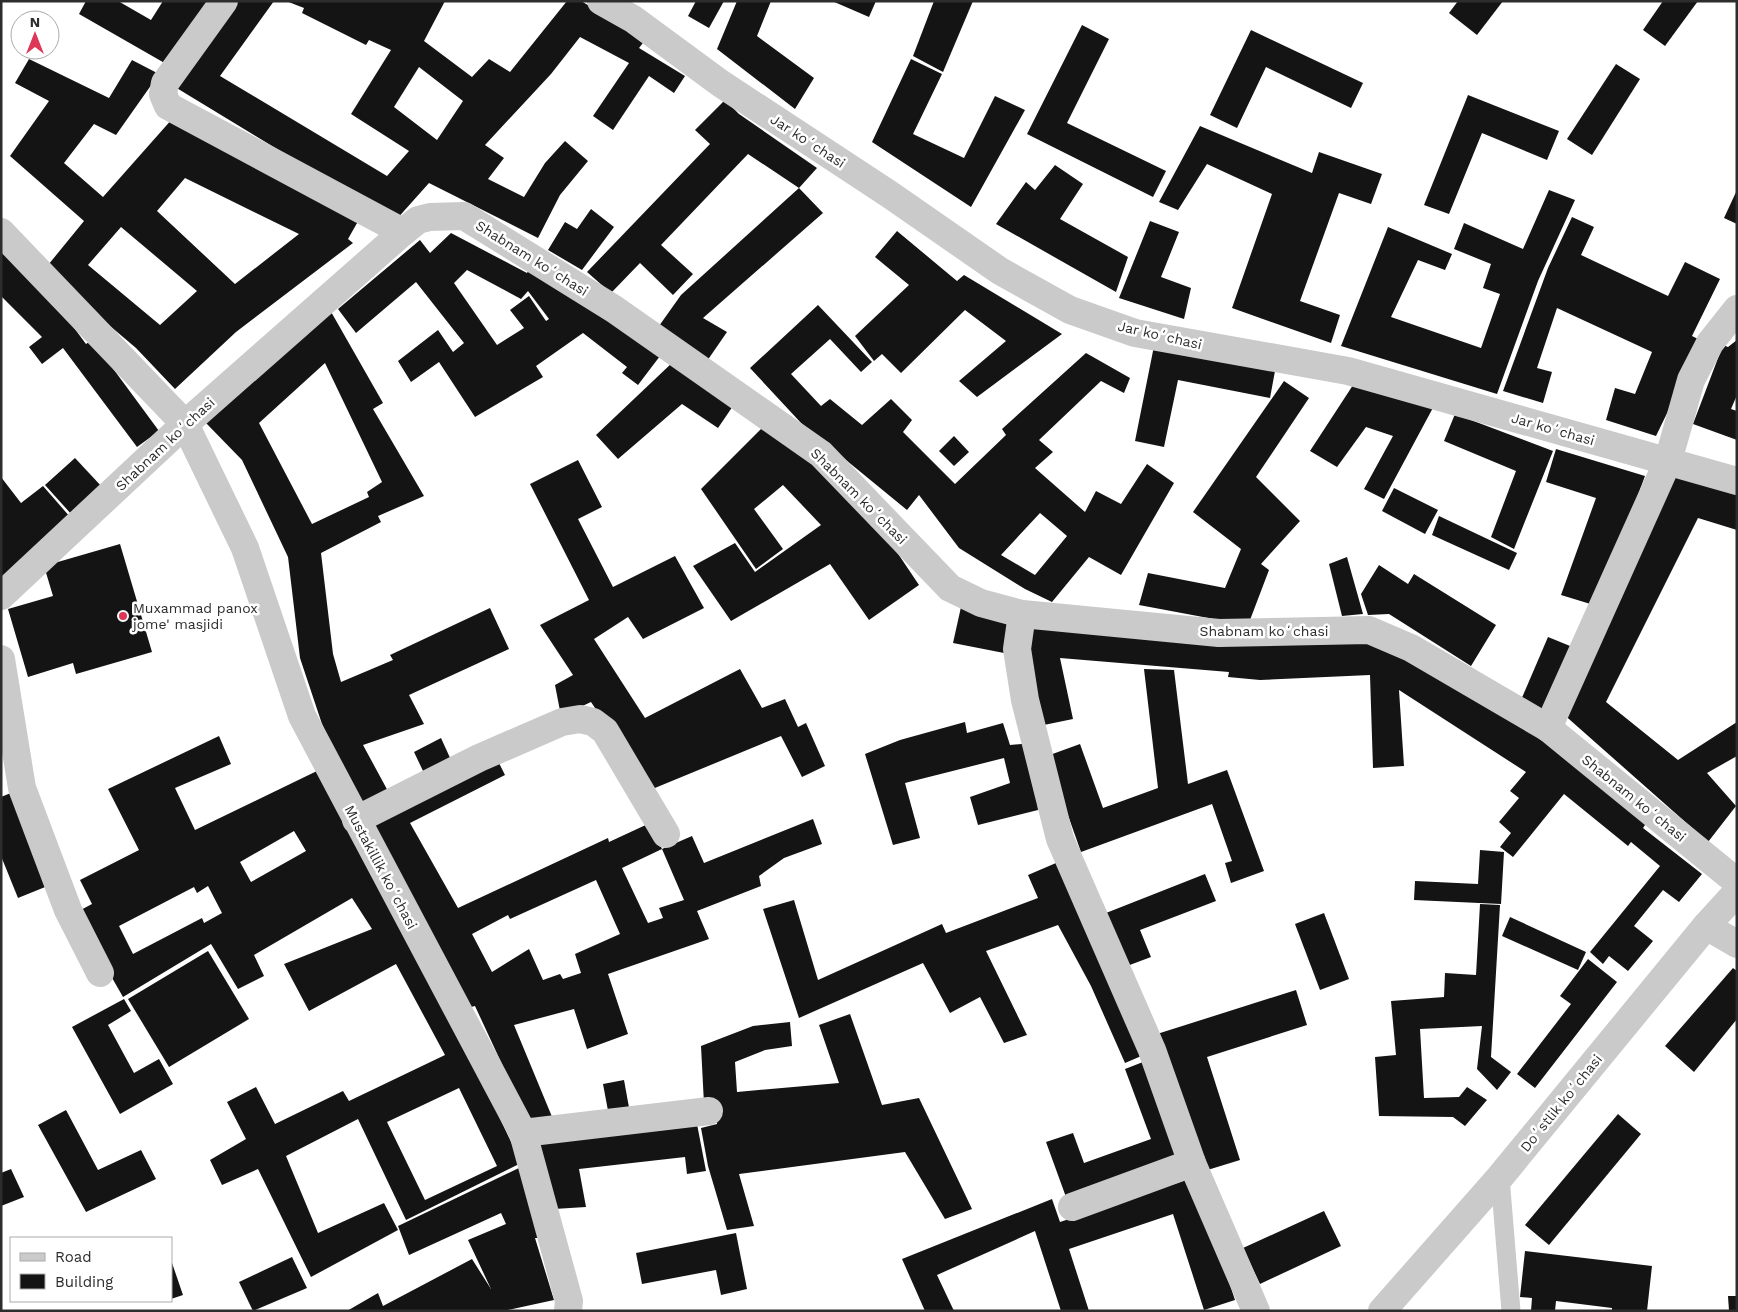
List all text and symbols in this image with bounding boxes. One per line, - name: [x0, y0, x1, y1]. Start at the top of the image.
- north arrow: [10, 10, 60, 60]
- text: N: [30, 14, 40, 30]
- street label: Jar koʻchasi: [768, 111, 848, 171]
- street label: Shabnam koʻchasi: [473, 217, 591, 299]
- street label: Jar koʻchasi: [1116, 318, 1204, 352]
- street label: Shabnam koʻchasi: [112, 394, 218, 494]
- street label: Jar koʻchasi: [1510, 409, 1596, 449]
- street label: Shabnam koʻchasi: [808, 445, 910, 547]
- place label: Muxammad panox jome' masjidi: [131, 600, 258, 632]
- marker: Muxammad panox jome' masjidi: [117, 610, 129, 622]
- street label: Shabnam koʻchasi: [1199, 623, 1329, 639]
- street label: Shabnam koʻchasi: [1579, 751, 1689, 845]
- street label: Mustakillik koʻchasi: [342, 802, 420, 932]
- street label: Doʻstlik koʻchasi: [1517, 1051, 1605, 1155]
- legend: [10, 1237, 172, 1302]
- text: Road: [55, 1248, 92, 1266]
- text: Building: [55, 1273, 113, 1291]

